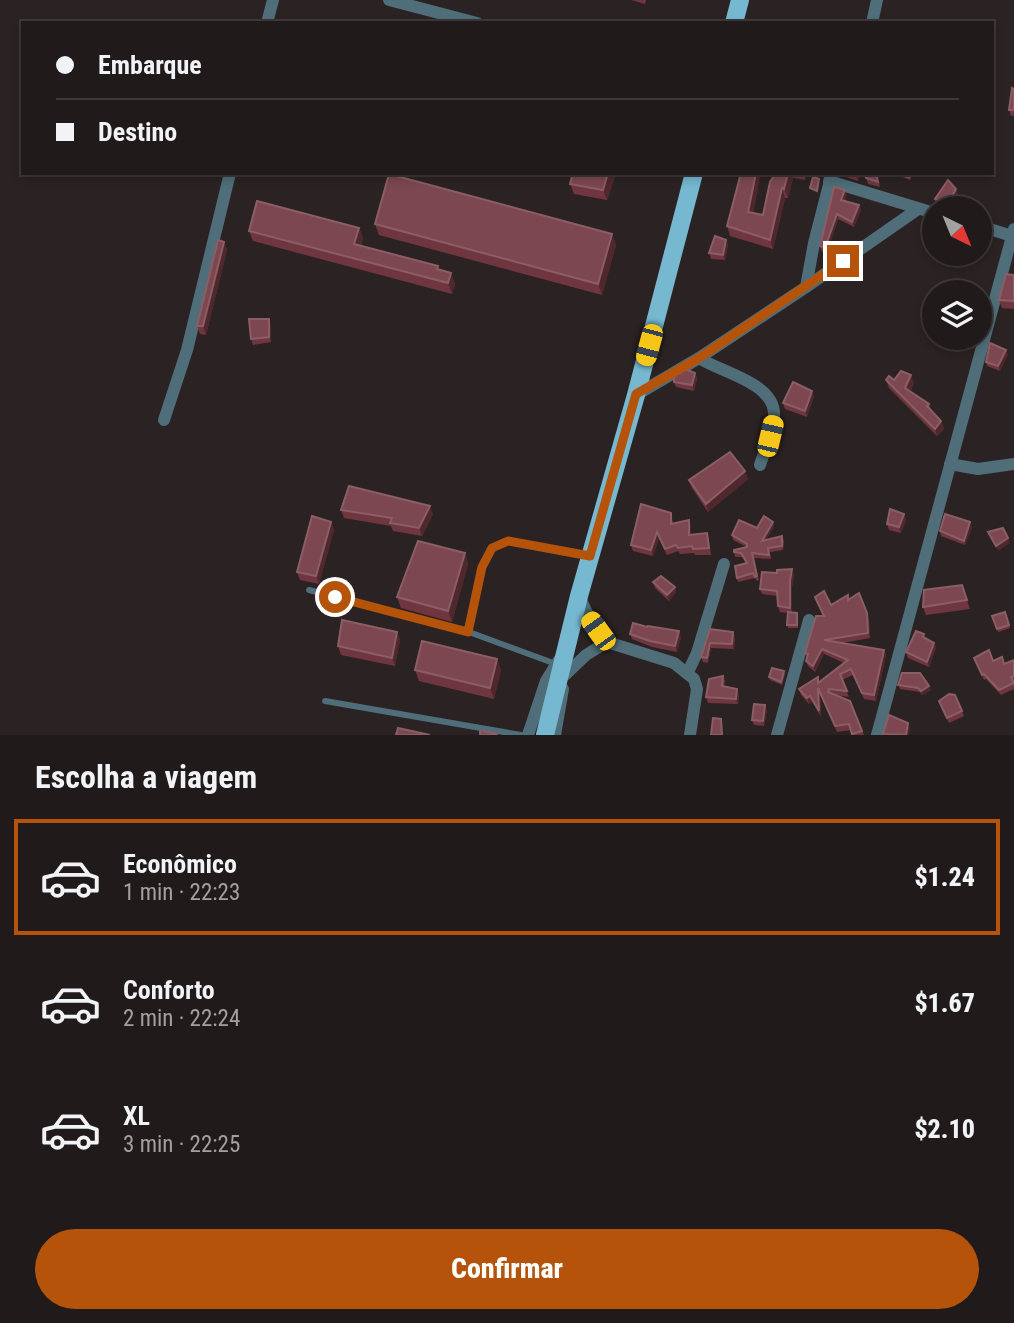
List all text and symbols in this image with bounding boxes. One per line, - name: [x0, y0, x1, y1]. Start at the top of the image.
- text: Embarque: [98, 50, 202, 80]
- text: Destino: [98, 117, 177, 147]
- north arrow: [922, 196, 992, 266]
- map controls: [922, 196, 992, 350]
- route end: [827, 245, 859, 277]
- button: layers: [922, 280, 992, 350]
- car: [634, 322, 665, 368]
- car: [756, 413, 785, 459]
- route start: [319, 581, 351, 613]
- car: [578, 608, 619, 654]
- text: Escolha a viagem: [35, 758, 257, 796]
- icon: car: [39, 846, 102, 909]
- text: Econômico: [123, 849, 237, 879]
- text: $1.24: [914, 862, 975, 892]
- text: 1 min · 22:23: [123, 879, 240, 906]
- icon: car: [39, 972, 102, 1035]
- text: Conforto: [123, 975, 215, 1005]
- text: $1.67: [914, 988, 975, 1018]
- text: 2 min · 22:24: [123, 1005, 240, 1032]
- icon: car: [39, 1098, 102, 1161]
- text: XL: [123, 1101, 150, 1131]
- text: $2.10: [914, 1114, 975, 1144]
- text: 3 min · 22:25: [123, 1131, 240, 1158]
- button: Confirmar: [35, 1229, 979, 1309]

